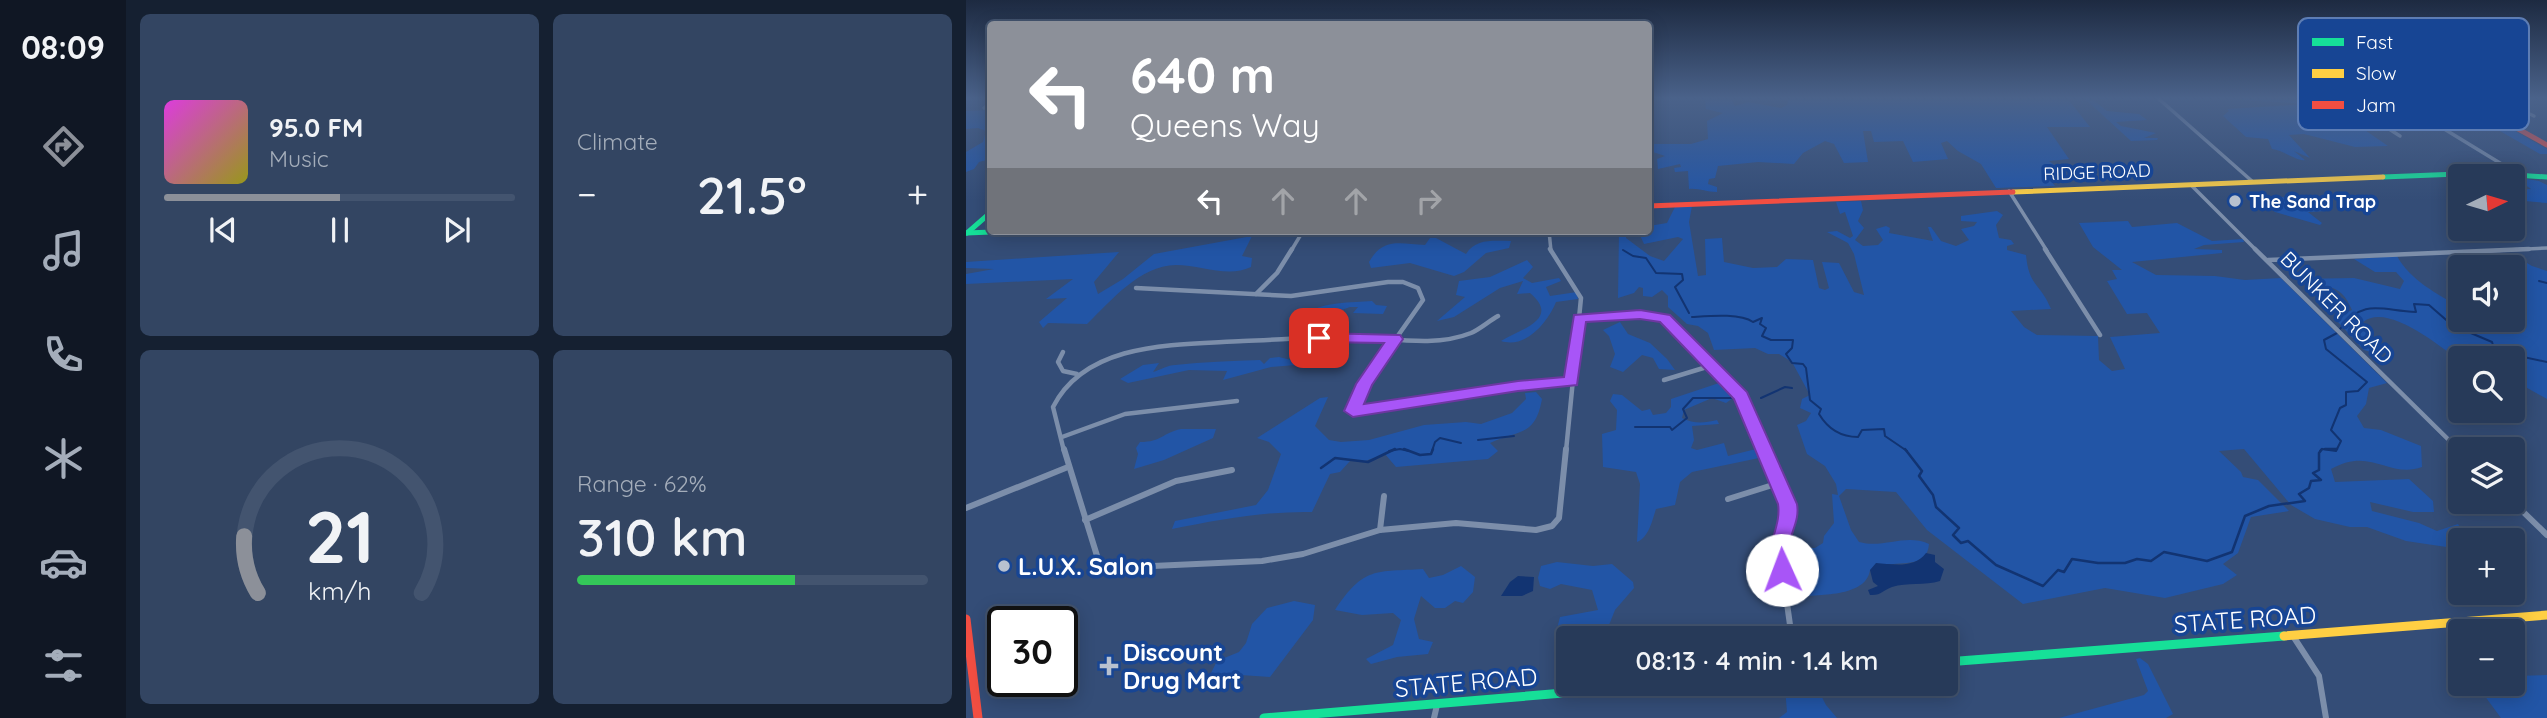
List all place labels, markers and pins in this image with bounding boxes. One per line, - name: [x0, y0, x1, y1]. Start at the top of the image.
- place label: The Sand Trap: [2249, 190, 2376, 213]
- marker: The Sand Trap: [2227, 193, 2243, 209]
- pin: [1289, 308, 1349, 368]
- place label: L.U.X. Salon: [1018, 551, 1154, 581]
- marker: L.U.X. Salon: [996, 558, 1012, 574]
- place label: Discount Drug Mart: [1123, 637, 1241, 695]
- marker: Discount Drug Mart: [1101, 658, 1117, 674]

